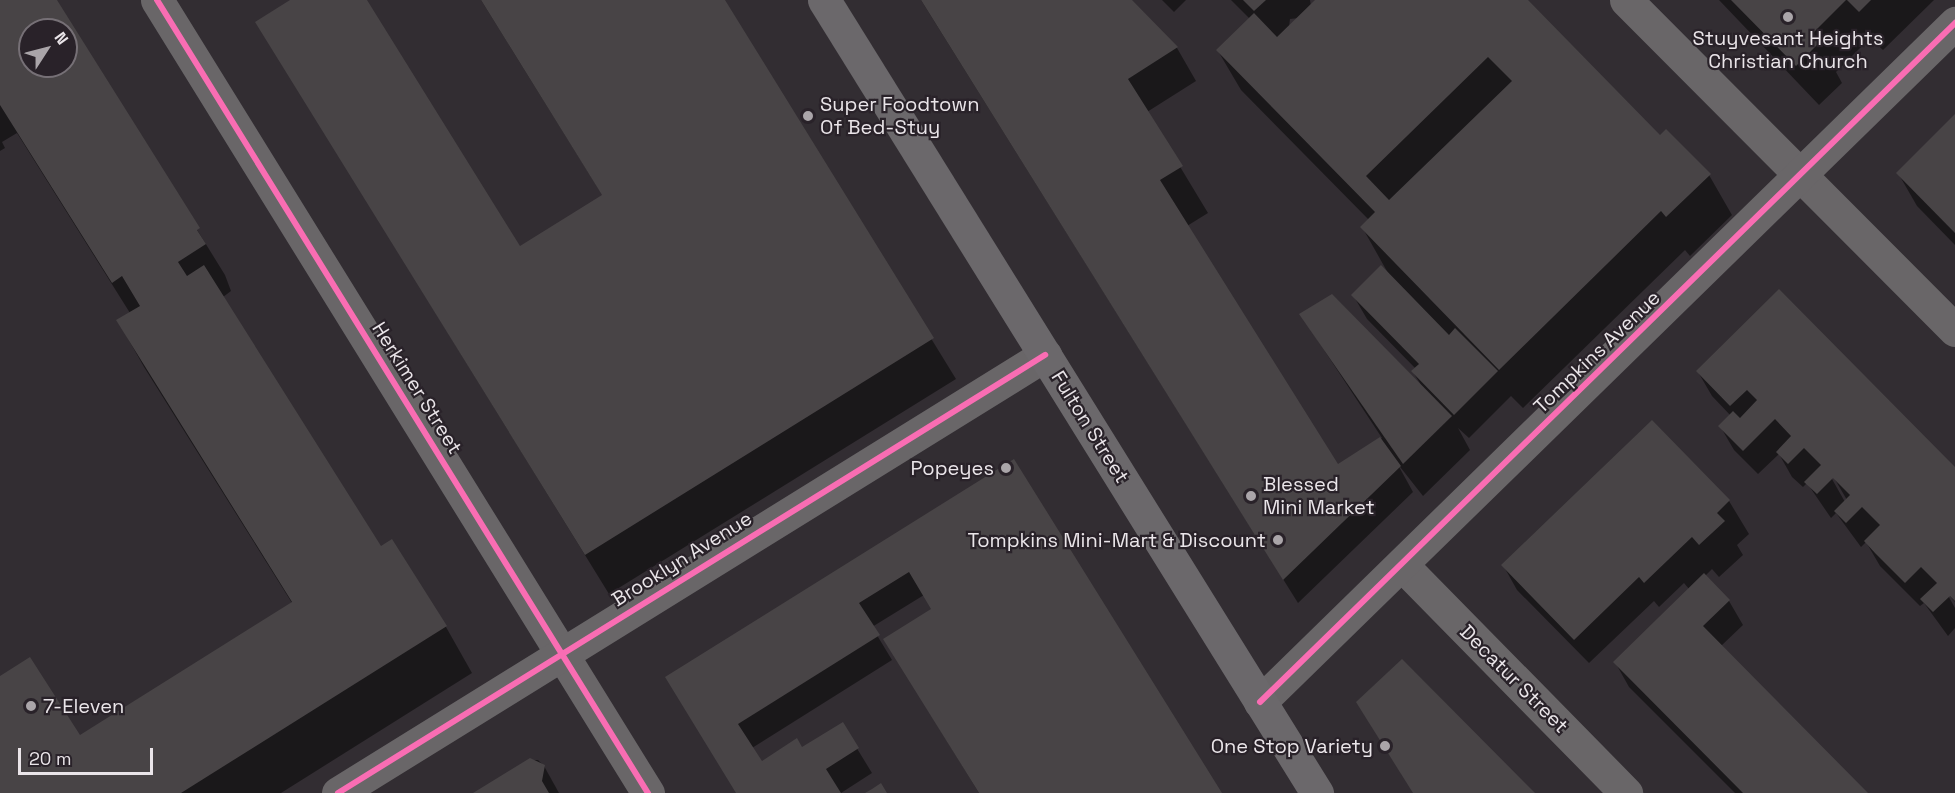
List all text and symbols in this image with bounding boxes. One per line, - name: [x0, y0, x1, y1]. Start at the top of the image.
- marker: Stuyvesant Heights Christian Church: [1781, 10, 1795, 24]
- north arrow: [18, 18, 78, 78]
- place label: Stuyvesant Heights Christian Church: [1693, 27, 1883, 74]
- text: N: [50, 28, 73, 49]
- place label: Super Foodtown Of Bed-Stuy: [820, 92, 979, 139]
- marker: Super Foodtown Of Bed-Stuy: [801, 109, 815, 123]
- street label: Tompkins Avenue: [1529, 286, 1665, 418]
- street label: Herkimer Street: [367, 318, 467, 458]
- street label: Fulton Street: [1046, 367, 1134, 487]
- place label: Popeyes: [911, 456, 994, 480]
- marker: Popeyes: [999, 461, 1013, 475]
- place label: Blessed Mini Market: [1263, 472, 1375, 519]
- marker: Blessed Mini Market: [1244, 489, 1258, 503]
- street label: Brooklyn Avenue: [607, 506, 757, 612]
- place label: Tompkins Mini-Mart & Discount: [967, 528, 1266, 552]
- marker: Tompkins Mini-Mart & Discount: [1271, 533, 1285, 547]
- street label: Decatur Street: [1455, 620, 1573, 738]
- place label: 7-Eleven: [43, 694, 124, 718]
- marker: 7-Eleven: [24, 699, 38, 713]
- place label: One Stop Variety: [1210, 734, 1373, 758]
- scale bar: [21, 736, 156, 774]
- marker: One Stop Variety: [1378, 739, 1392, 753]
- text: 20 m: [29, 747, 72, 770]

